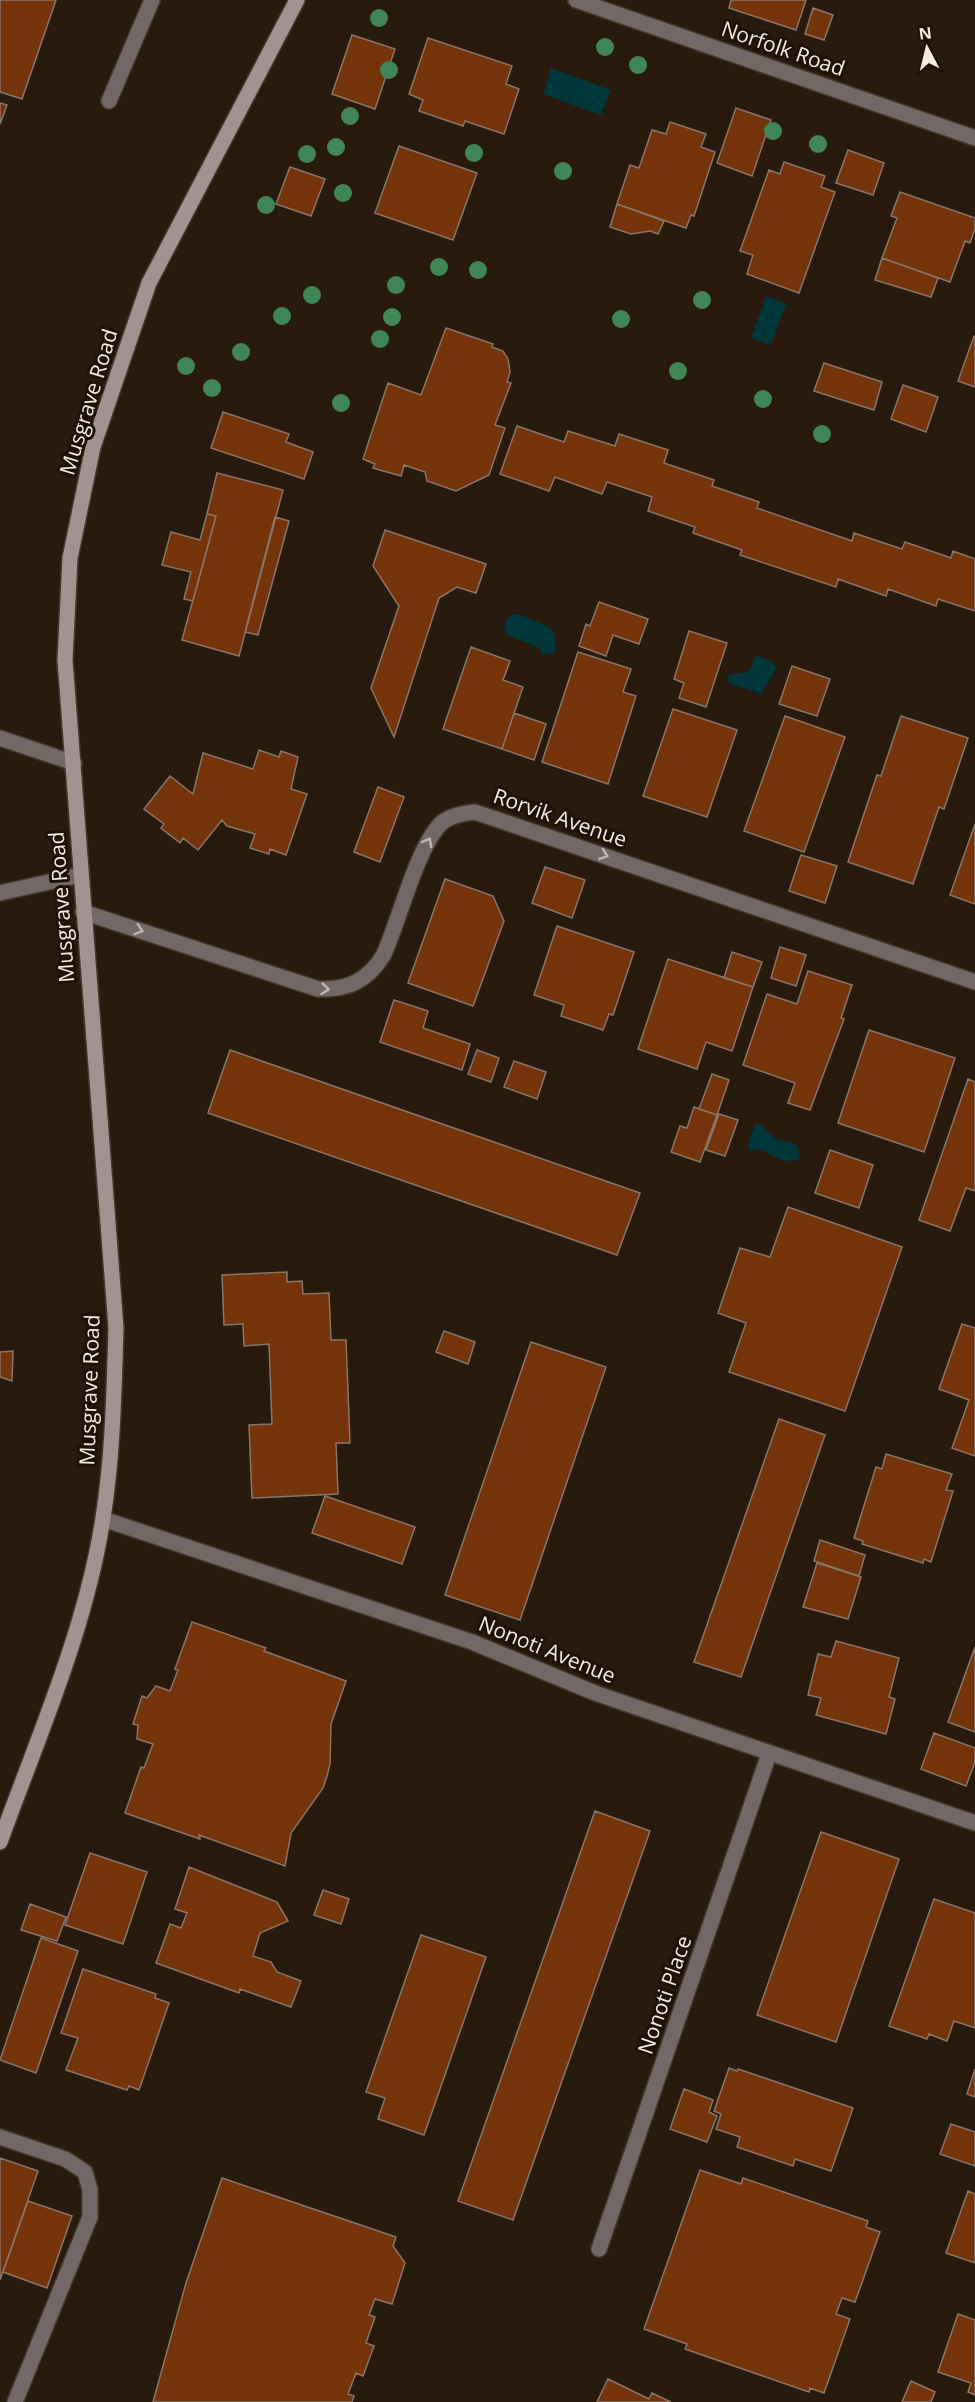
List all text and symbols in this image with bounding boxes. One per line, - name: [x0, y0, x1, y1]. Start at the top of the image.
- street label: Norfolk Road: [718, 14, 849, 82]
- north arrow: [897, 18, 957, 78]
- text: N: [917, 21, 933, 45]
- street label: Musgrave Road: [53, 325, 124, 478]
- street label: Rorvik Avenue: [490, 781, 631, 853]
- street label: Musgrave Road: [42, 831, 80, 984]
- one-way arrow: [421, 837, 433, 848]
- one-way arrow: [598, 847, 609, 860]
- one-way arrow: [133, 923, 144, 935]
- one-way arrow: [320, 982, 329, 995]
- street label: Musgrave Road: [72, 1314, 106, 1466]
- street label: Nonoti Avenue: [475, 1609, 620, 1689]
- street label: Nonoti Place: [631, 1932, 697, 2058]

